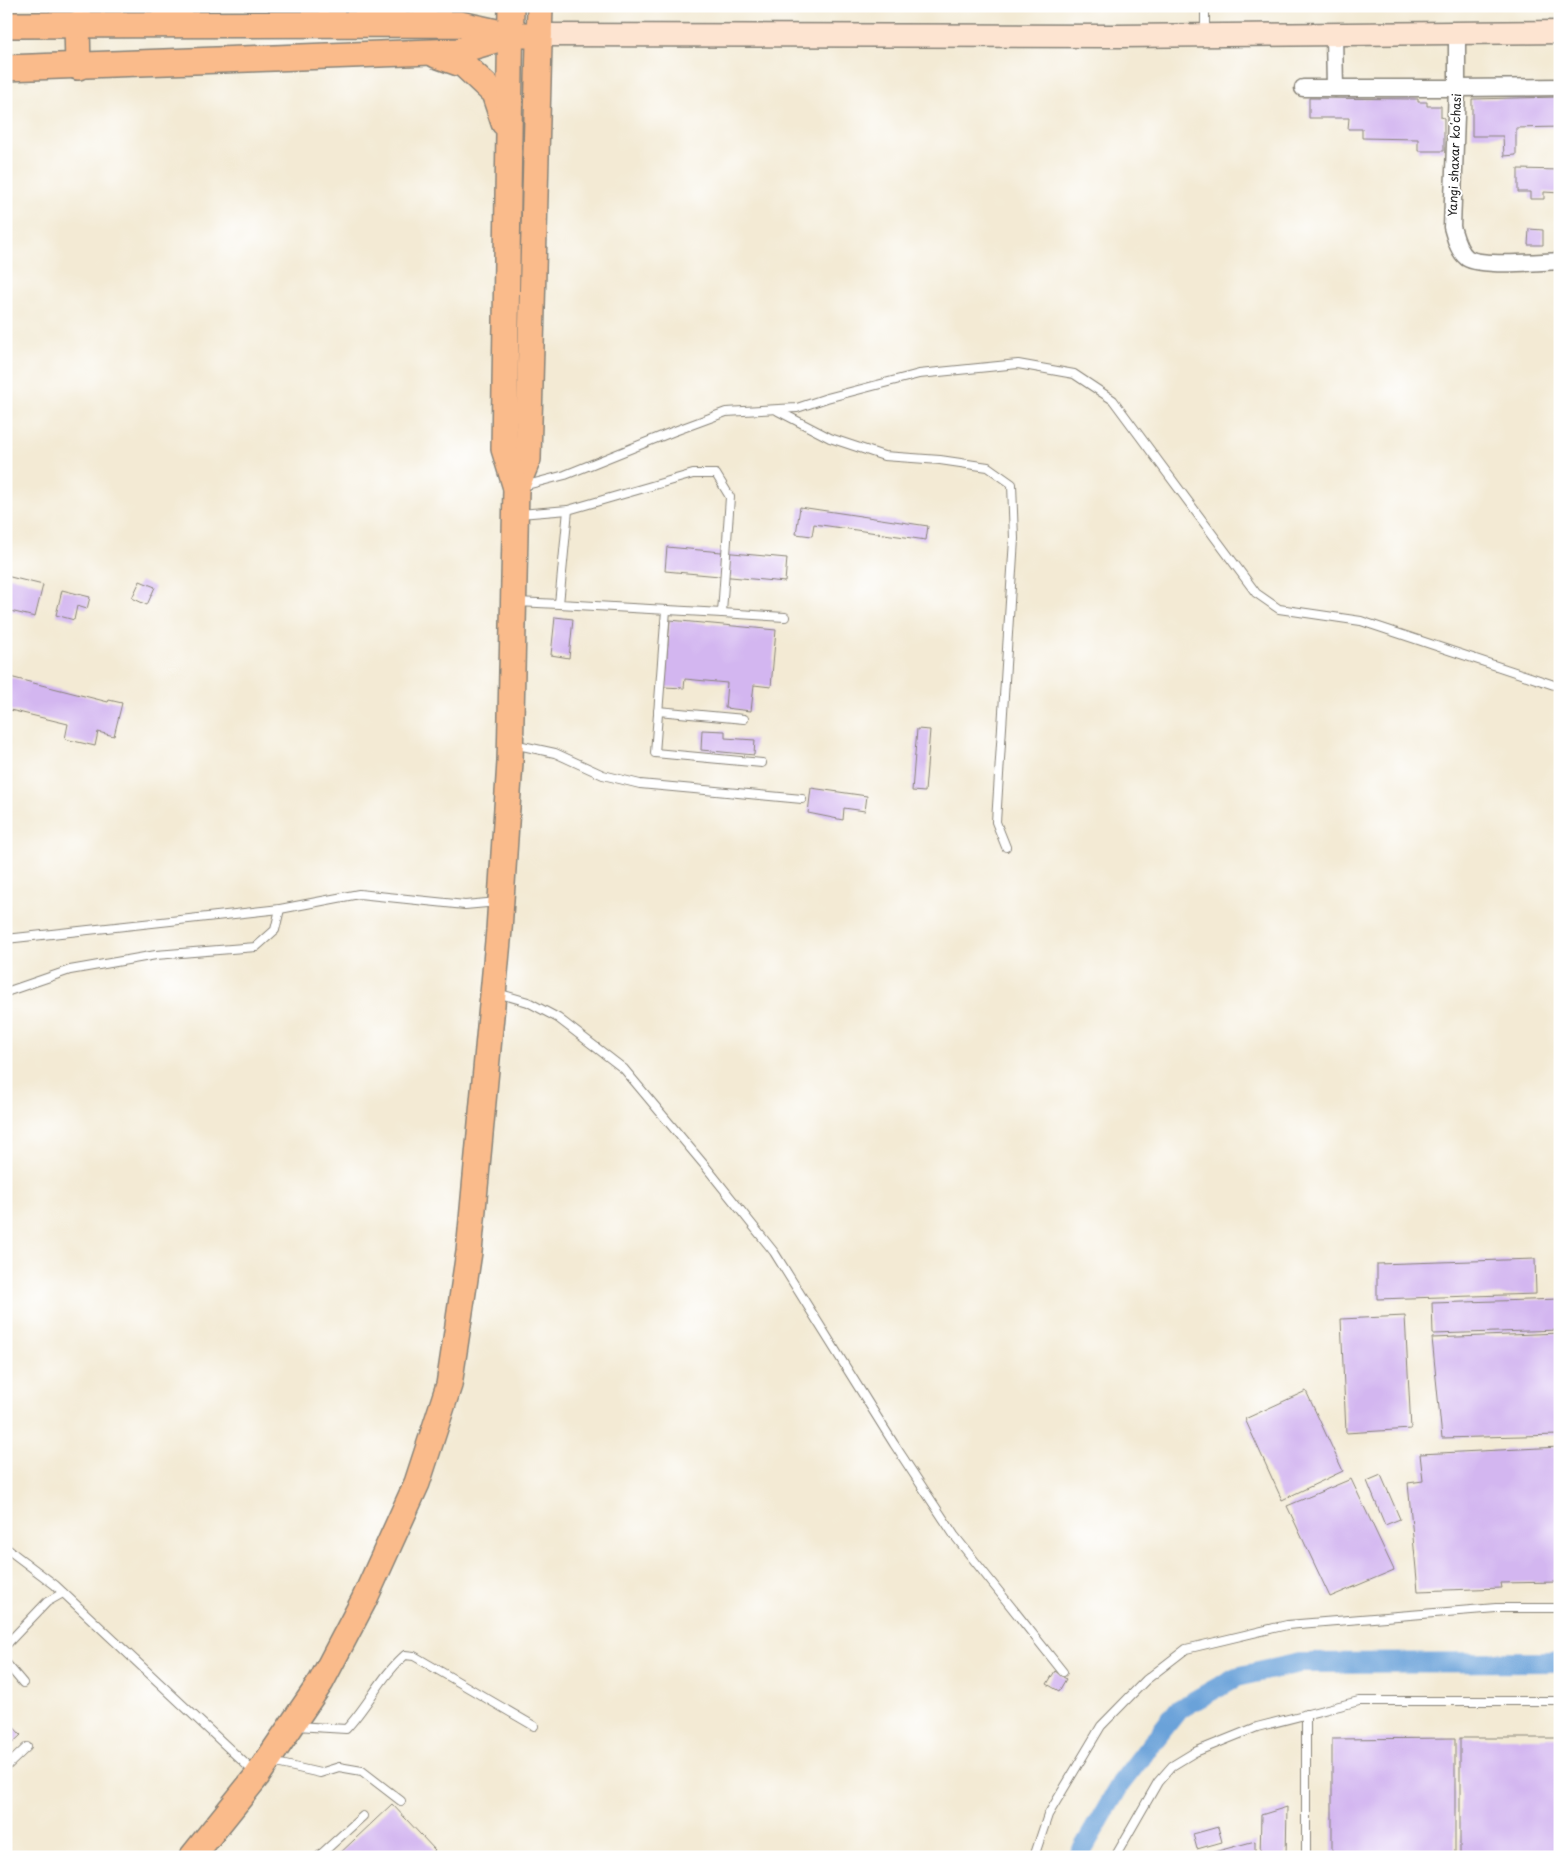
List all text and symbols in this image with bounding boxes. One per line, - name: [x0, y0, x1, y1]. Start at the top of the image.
- street label: Yangi shaxar koʻchasi: [1443, 93, 1465, 217]

